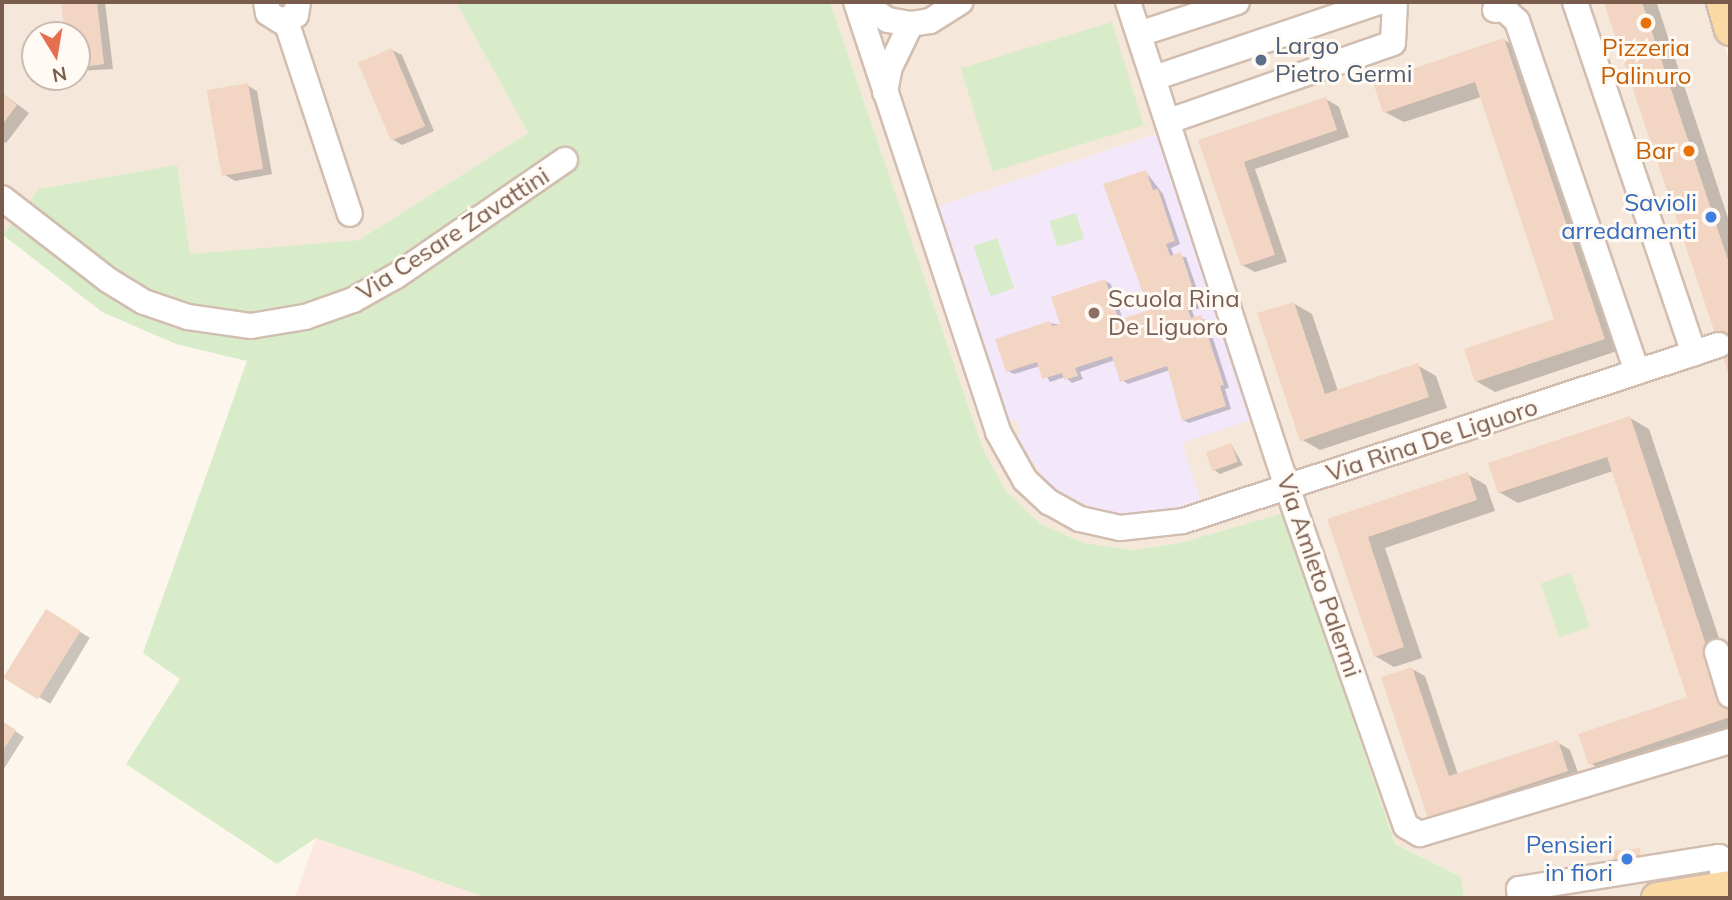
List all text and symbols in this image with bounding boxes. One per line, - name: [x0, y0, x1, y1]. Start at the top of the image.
- marker: Pizzeria Palinuro: [1638, 15, 1654, 31]
- north arrow: [21, 21, 91, 91]
- place label: Largo Pietro Germi: [1275, 32, 1412, 88]
- place label: Pizzeria Palinuro: [1600, 34, 1692, 90]
- marker: Largo Pietro Germi: [1253, 52, 1269, 68]
- text: N: [50, 61, 69, 88]
- place label: Bar: [1636, 137, 1675, 165]
- marker: Bar: [1681, 143, 1697, 159]
- street label: Via Cesare Zavattini: [352, 161, 554, 307]
- place label: Savioli arredamenti: [1561, 189, 1697, 245]
- marker: Savioli arredamenti: [1703, 209, 1719, 225]
- place label: Scuola Rina De Liguoro: [1108, 285, 1240, 341]
- marker: Scuola Rina De Liguoro: [1086, 305, 1102, 321]
- street label: Via Rina De Liguoro: [1323, 392, 1541, 488]
- street label: Via Amleto Palermi: [1271, 471, 1367, 681]
- place label: Pensieri in fiori: [1526, 831, 1613, 887]
- marker: Pensieri in fiori: [1619, 851, 1635, 867]

